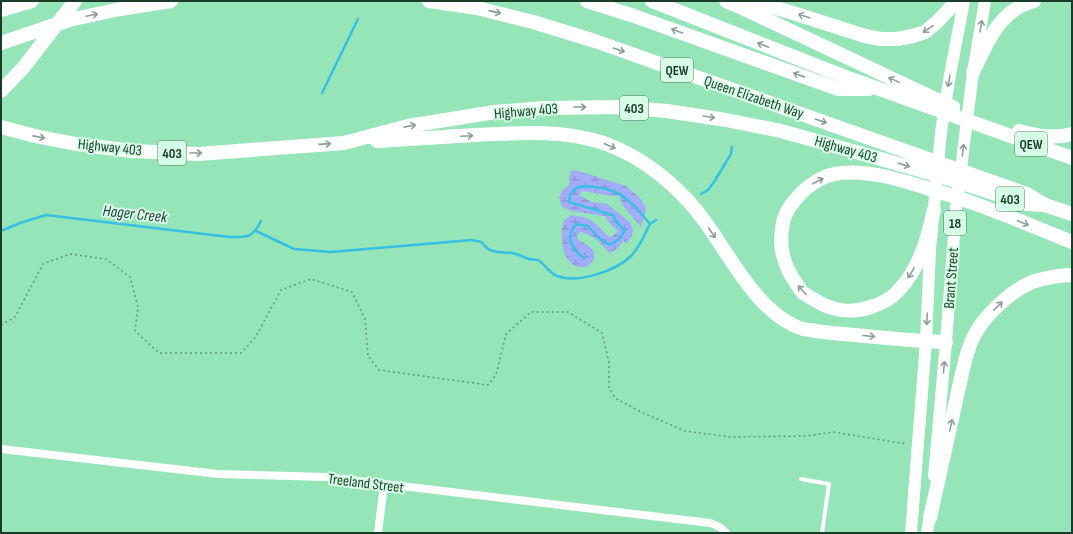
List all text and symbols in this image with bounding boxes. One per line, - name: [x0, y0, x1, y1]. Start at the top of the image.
- one-way arrow: [488, 9, 501, 17]
- one-way arrow: [85, 11, 98, 19]
- one-way arrow: [797, 12, 810, 19]
- one-way arrow: [977, 19, 985, 32]
- one-way arrow: [923, 25, 934, 33]
- one-way arrow: [671, 27, 684, 34]
- one-way arrow: [757, 40, 769, 48]
- one-way arrow: [613, 46, 625, 54]
- road number: QEW: [661, 58, 693, 82]
- one-way arrow: [793, 71, 806, 78]
- street label: Queen Elizabeth Way: [701, 72, 806, 123]
- one-way arrow: [945, 74, 953, 87]
- one-way arrow: [888, 76, 900, 83]
- road number: 403: [620, 96, 648, 120]
- street label: Highway 403: [493, 99, 559, 124]
- one-way arrow: [573, 103, 586, 111]
- one-way arrow: [703, 113, 716, 121]
- one-way arrow: [814, 117, 826, 125]
- one-way arrow: [403, 122, 416, 130]
- one-way arrow: [460, 132, 473, 139]
- street label: Highway 403: [812, 132, 879, 167]
- road number: QEW: [1015, 132, 1047, 156]
- one-way arrow: [32, 133, 45, 141]
- street label: Highway 403: [77, 135, 143, 160]
- road number: 403: [158, 141, 186, 165]
- one-way arrow: [318, 141, 331, 148]
- one-way arrow: [603, 142, 615, 150]
- one-way arrow: [959, 144, 967, 157]
- one-way arrow: [189, 149, 202, 157]
- one-way arrow: [897, 162, 910, 169]
- one-way arrow: [812, 177, 824, 184]
- road number: 403: [996, 187, 1024, 211]
- water label: Hager Creek: [102, 202, 169, 227]
- road number: 18: [944, 211, 966, 235]
- one-way arrow: [1017, 219, 1029, 227]
- one-way arrow: [708, 227, 716, 238]
- street label: Brant Street: [940, 246, 963, 309]
- one-way arrow: [907, 267, 915, 278]
- one-way arrow: [797, 285, 807, 295]
- one-way arrow: [993, 301, 1003, 311]
- one-way arrow: [923, 312, 931, 325]
- one-way arrow: [862, 333, 875, 340]
- one-way arrow: [940, 361, 948, 374]
- one-way arrow: [947, 419, 955, 432]
- street label: Treeland Street: [327, 469, 405, 498]

